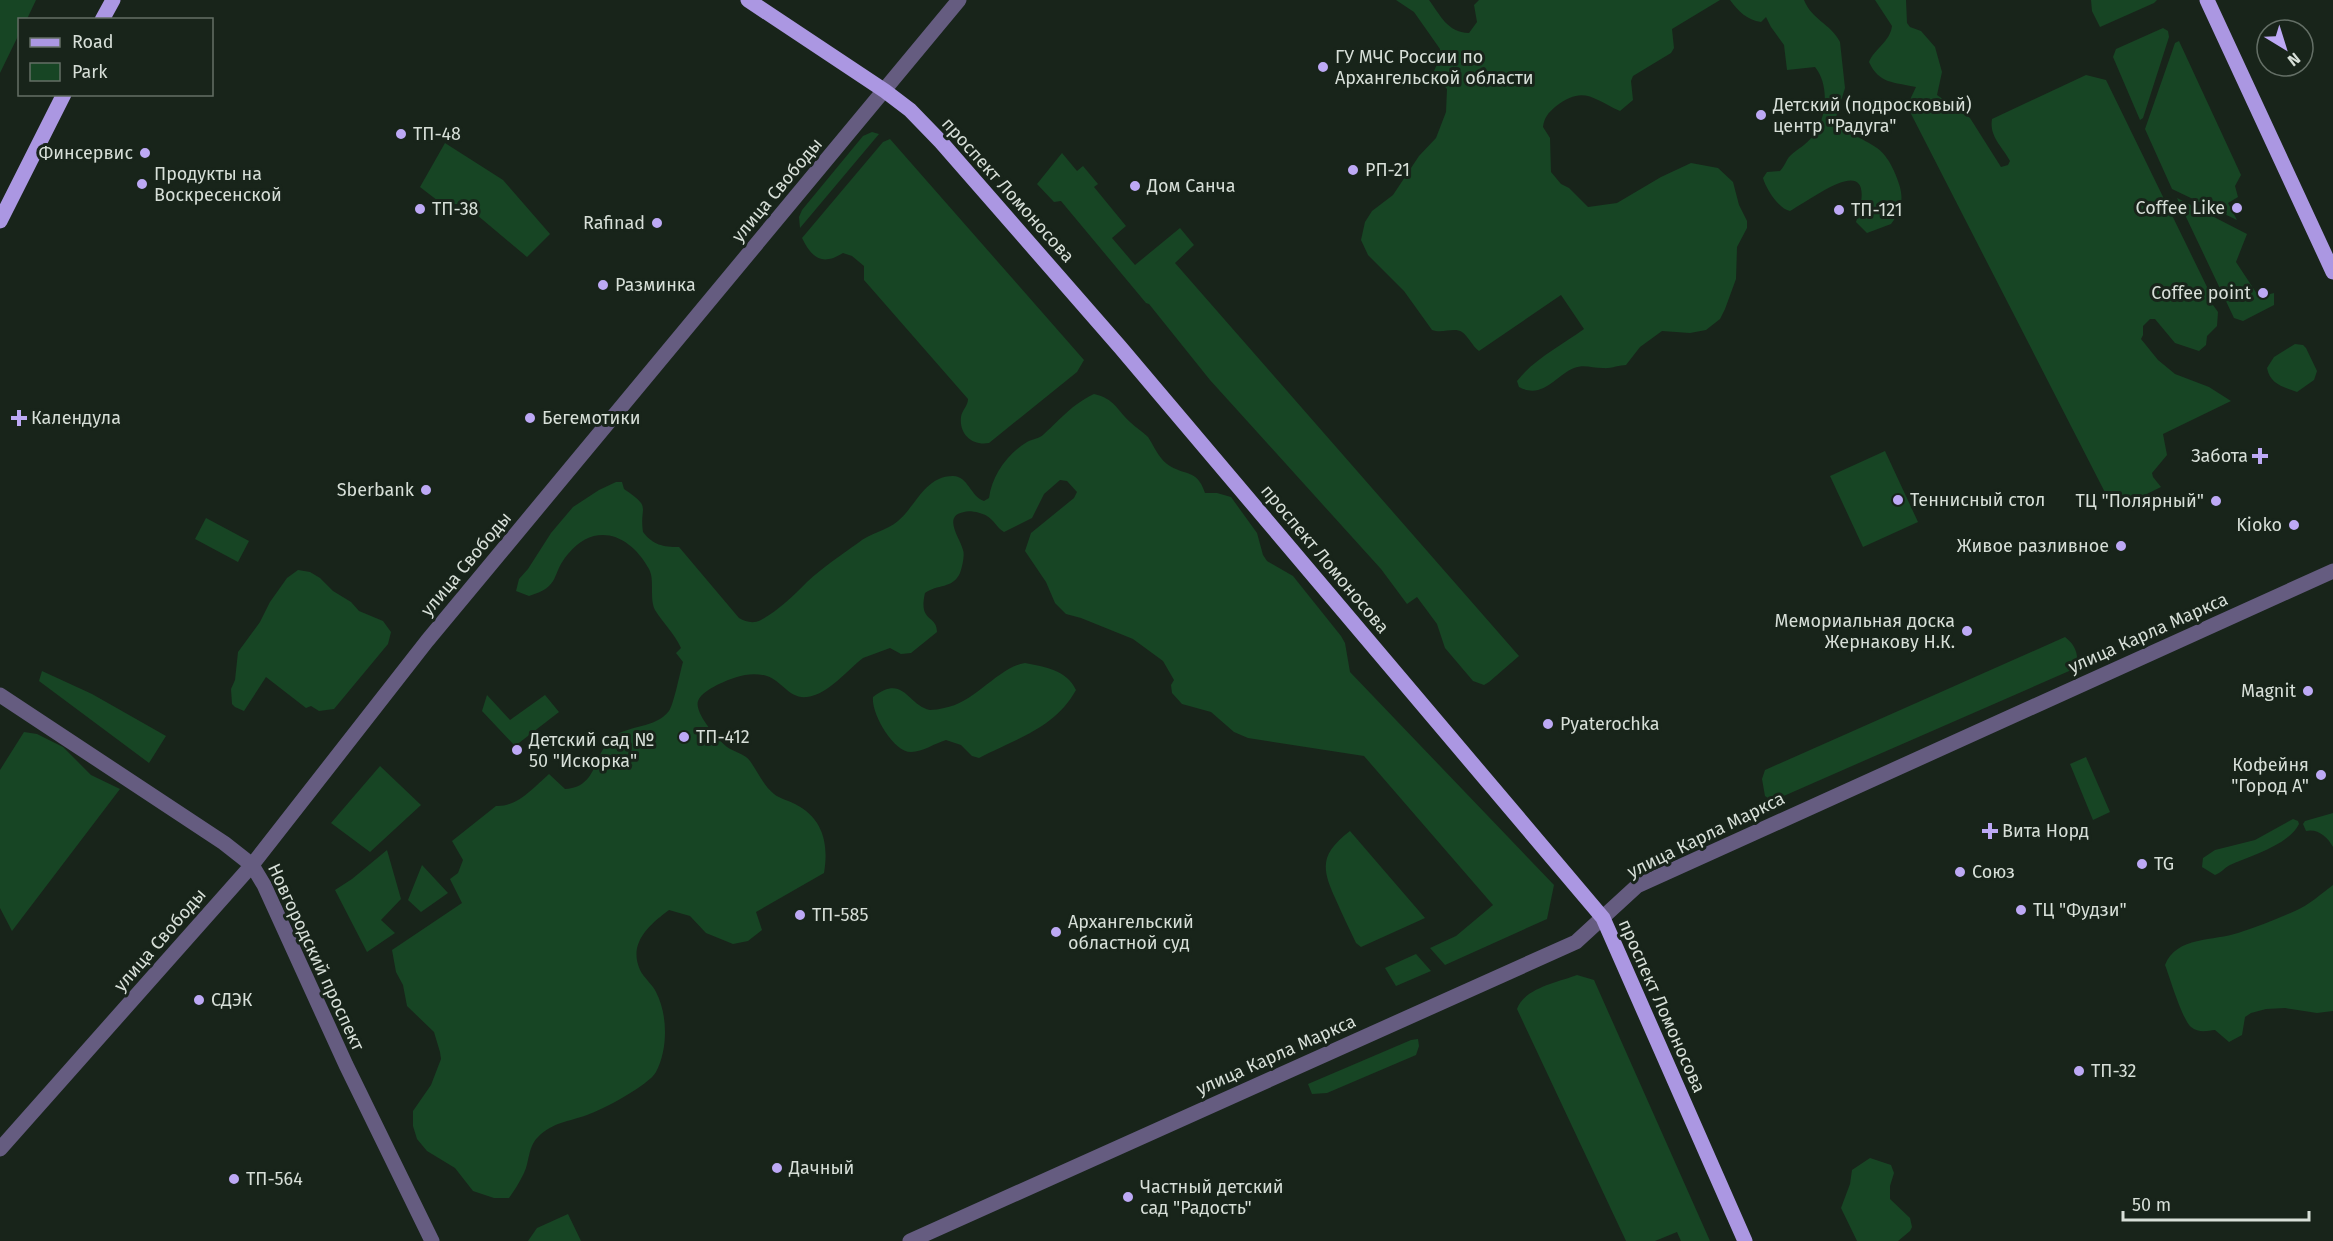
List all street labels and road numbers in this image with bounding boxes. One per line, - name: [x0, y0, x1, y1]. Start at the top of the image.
- street label: проспект Ломоносова: [937, 113, 1079, 267]
- street label: улица Свободы: [727, 133, 827, 247]
- street label: проспект Ломоносова: [1256, 480, 1394, 638]
- street label: улица Свободы: [416, 507, 516, 621]
- street label: улица Карла Маркса: [2065, 588, 2231, 678]
- street label: улица Карла Маркса: [1624, 787, 1788, 883]
- street label: Новгородский проспект: [263, 860, 370, 1055]
- street label: улица Свободы: [109, 884, 211, 996]
- street label: проспект Ломоносова: [1614, 916, 1710, 1096]
- street label: улица Карла Маркса: [1193, 1010, 1359, 1100]

